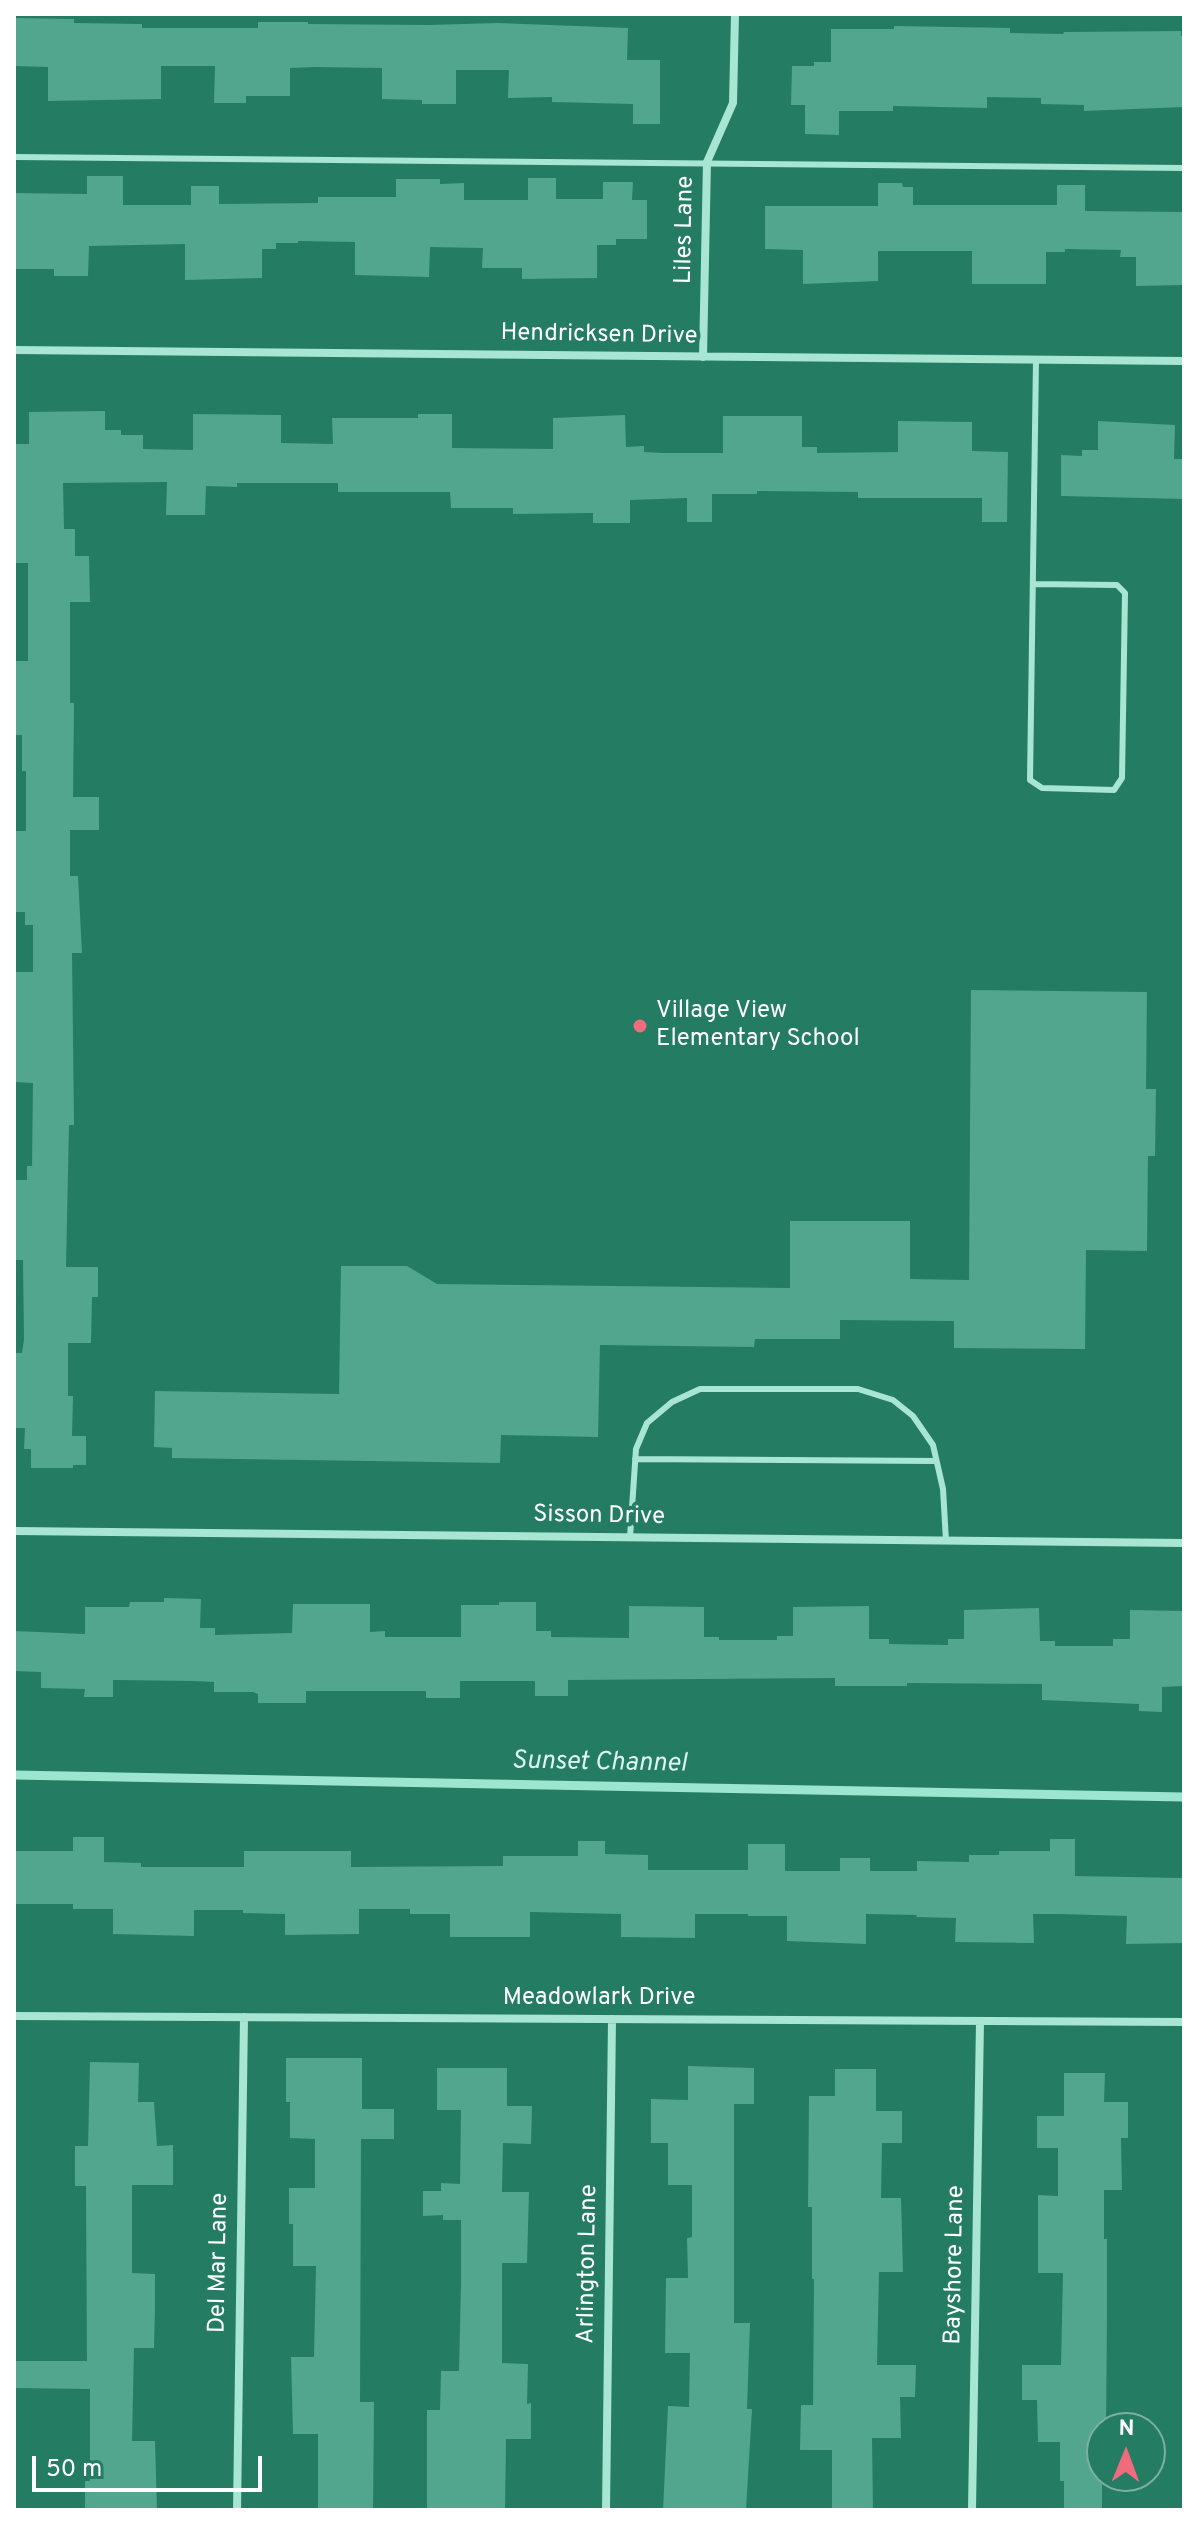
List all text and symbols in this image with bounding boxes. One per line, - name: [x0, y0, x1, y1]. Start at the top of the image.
- street label: Liles Lane: [671, 176, 701, 284]
- street label: Hendricksen Drive: [500, 320, 698, 352]
- place label: Village View Elementary School: [656, 998, 860, 1054]
- marker: Village View Elementary School: [631, 1017, 649, 1035]
- street label: Sisson Drive: [533, 1501, 665, 1533]
- water label: Sunset Channel: [511, 1747, 687, 1781]
- street label: Meadowlark Drive: [503, 1985, 695, 2013]
- street label: Arlington Lane: [573, 2184, 605, 2344]
- street label: Bayshore Lane: [940, 2185, 972, 2345]
- street label: Del Mar Lane: [204, 2192, 236, 2334]
- north arrow: [1086, 2412, 1166, 2492]
- text: N: [1118, 2416, 1135, 2443]
- scale bar: [36, 2440, 266, 2490]
- text: 50 m: [46, 2455, 102, 2485]

